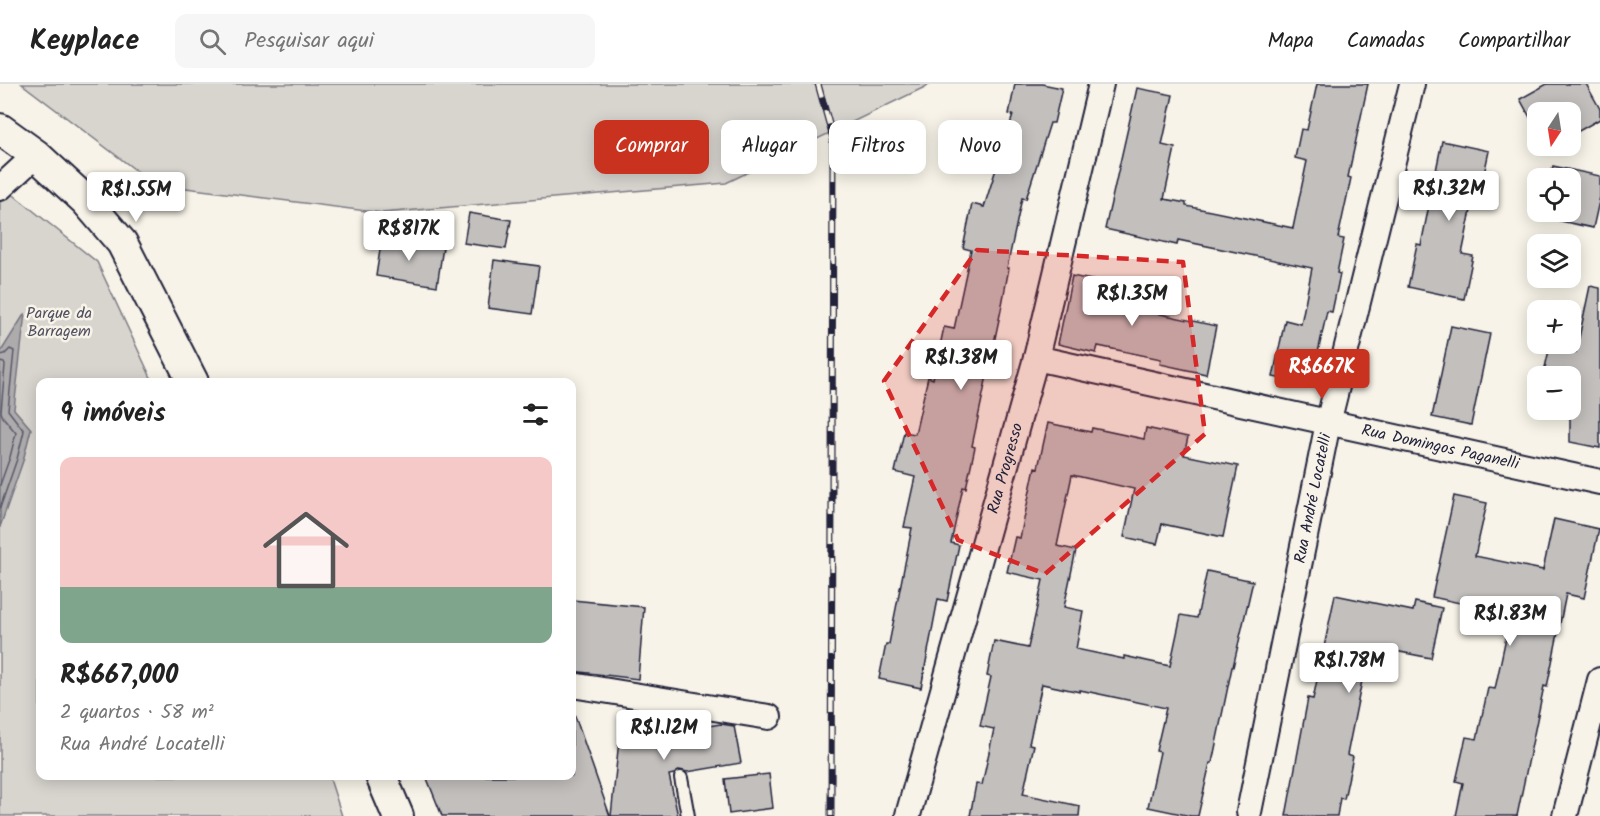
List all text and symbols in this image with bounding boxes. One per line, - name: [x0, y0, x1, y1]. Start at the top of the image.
- search box: [175, 14, 595, 68]
- text: Keyplace: [30, 19, 139, 64]
- text: Pesquisar aqui: [244, 24, 374, 59]
- icon: search: [196, 25, 229, 58]
- text: Mapa: [1267, 25, 1314, 58]
- text: Camadas: [1347, 25, 1425, 58]
- text: Compartilhar: [1458, 25, 1570, 58]
- north arrow: [1527, 102, 1581, 156]
- map controls: [1527, 102, 1581, 420]
- chip: Comprar: [594, 120, 709, 174]
- chip: Alugar: [721, 120, 817, 174]
- chip: Filtros: [829, 120, 926, 174]
- chip: Novo: [938, 120, 1022, 174]
- button: locate: [1527, 168, 1581, 222]
- pin: R$1.32M: [1394, 171, 1504, 222]
- pin: R$1.55M: [81, 172, 191, 223]
- text: R$1.32M: [1413, 174, 1485, 206]
- text: R$1.55M: [101, 175, 171, 207]
- pin: R$817K: [360, 211, 458, 262]
- text: R$817K: [377, 214, 441, 246]
- button: layers: [1527, 234, 1581, 288]
- pin: R$1.35M: [1077, 276, 1187, 327]
- text: R$1.35M: [1097, 279, 1167, 311]
- button: +: [1527, 300, 1581, 354]
- park label: Parque da Barragem: [26, 301, 92, 344]
- pin: R$1.38M: [906, 340, 1016, 391]
- text: R$1.38M: [925, 343, 997, 375]
- pin: R$667K: [1273, 349, 1371, 400]
- text: R$667K: [1288, 352, 1356, 384]
- button: −: [1527, 366, 1581, 420]
- text: 9 imóveis: [60, 393, 166, 435]
- icon: filters: [519, 398, 552, 431]
- street label: Rua Domingos Paganelli: [1359, 417, 1523, 477]
- street label: Rua Progresso: [980, 420, 1030, 517]
- street label: Rua André Locatelli: [1287, 430, 1338, 565]
- icon: home: [252, 496, 360, 604]
- pin: R$1.83M: [1455, 596, 1565, 647]
- text: R$1.83M: [1474, 599, 1546, 631]
- pin: R$1.78M: [1294, 643, 1404, 694]
- text: R$1.78M: [1314, 646, 1385, 678]
- text: R$667,000: [60, 655, 178, 697]
- text: 2 quartos · 58 m²: [60, 697, 214, 729]
- pin: R$1.12M: [609, 710, 719, 761]
- text: R$1.12M: [630, 713, 698, 745]
- text: Rua André Locatelli: [60, 729, 224, 761]

